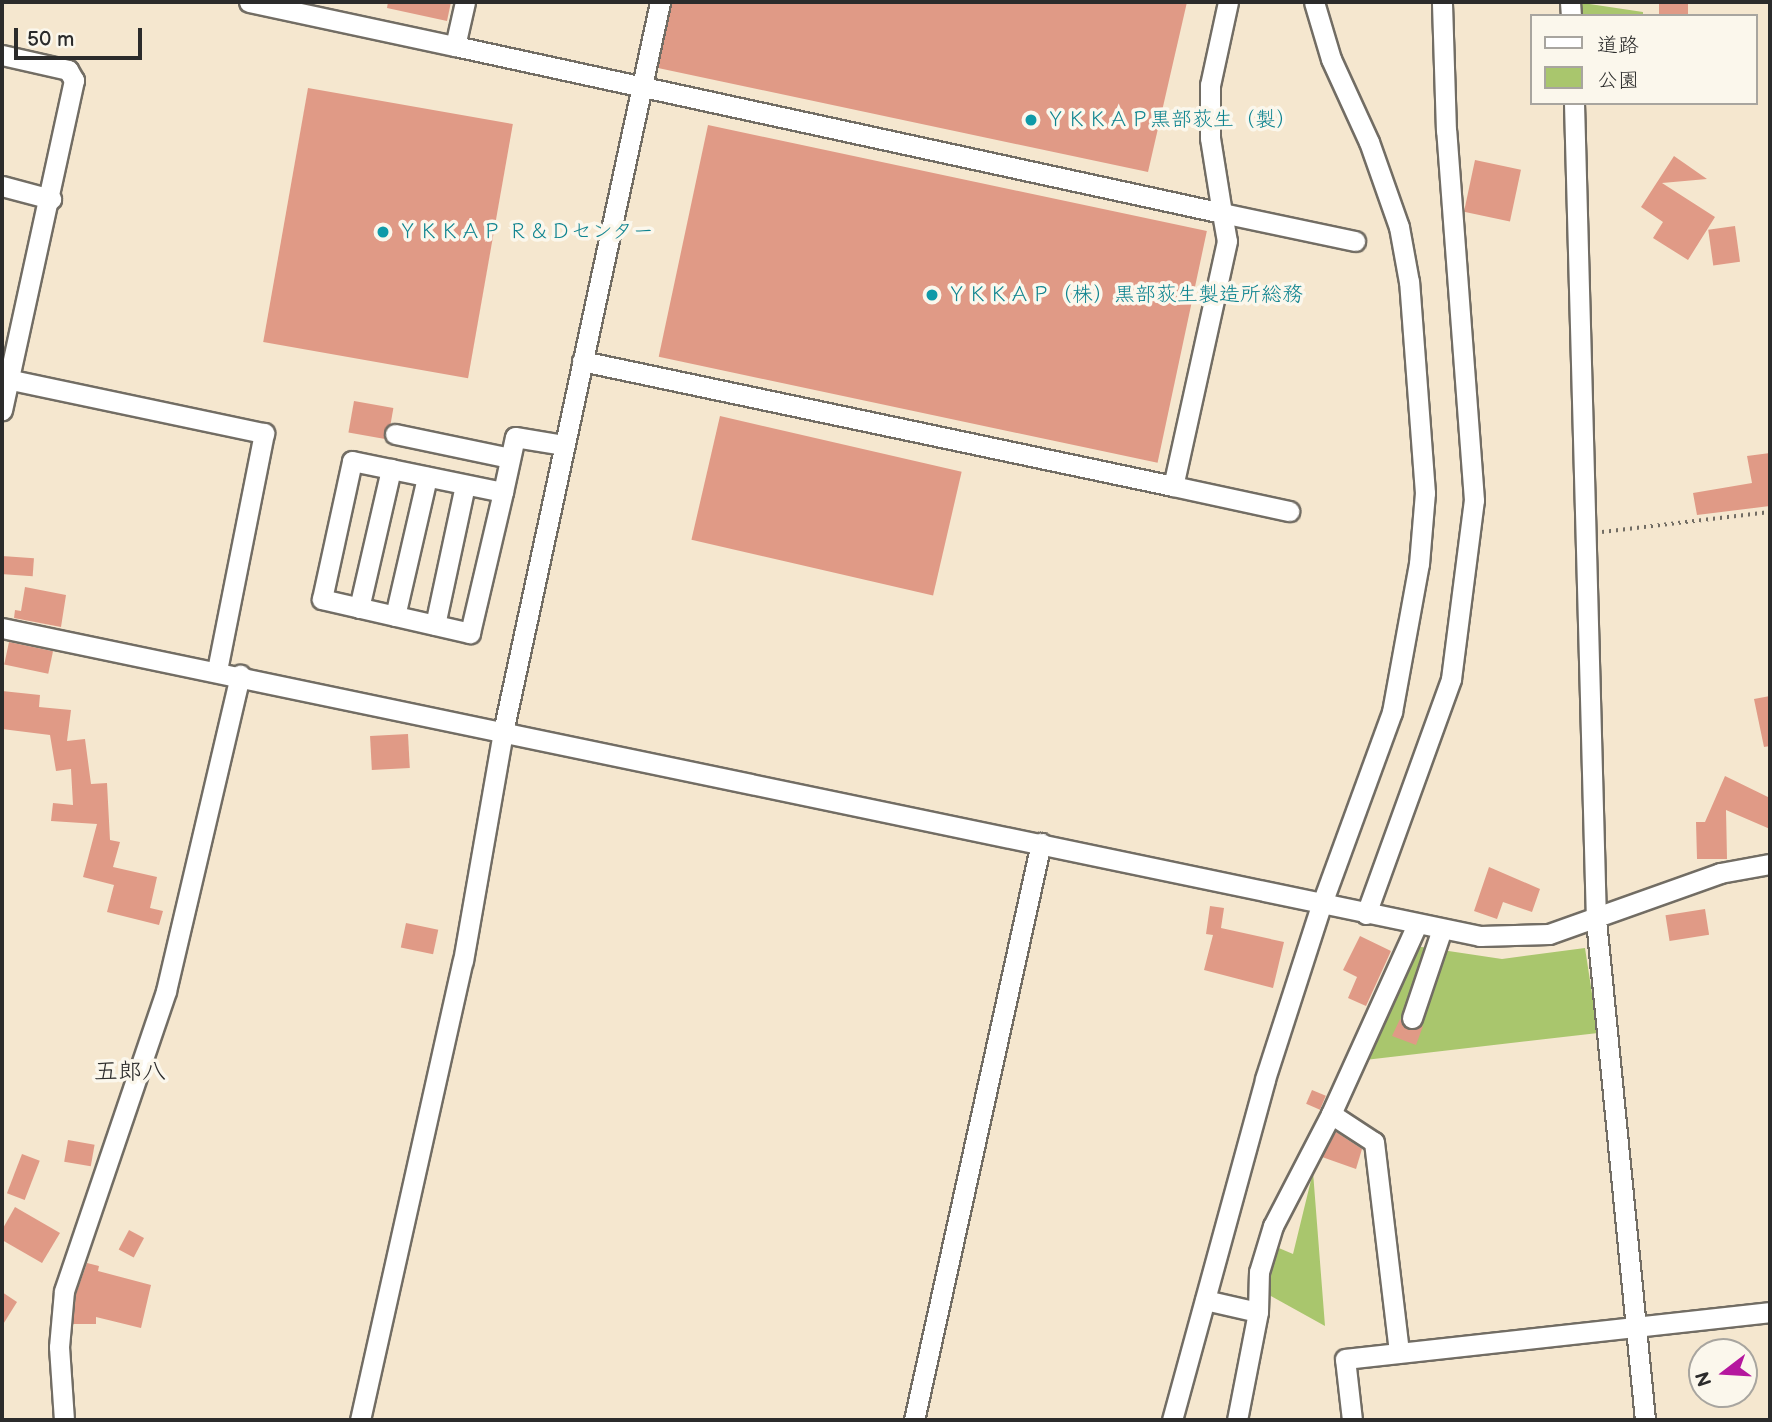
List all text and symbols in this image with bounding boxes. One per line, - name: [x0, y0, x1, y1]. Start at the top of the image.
- scale bar: [18, 14, 145, 58]
- legend: [1530, 14, 1758, 105]
- text: 50 m: [27, 27, 74, 52]
- text: 道路: [1597, 33, 1639, 58]
- text: 公園: [1597, 68, 1639, 93]
- place label: ＹＫＫＡＰ黒部荻生（製）: [1045, 107, 1297, 133]
- marker: ＹＫＫＡＰ黒部荻生（製）: [1023, 112, 1039, 128]
- place label: ＹＫＫＡＰ Ｒ＆Ｄセンター: [397, 219, 655, 245]
- marker: ＹＫＫＡＰ Ｒ＆Ｄセンター: [375, 224, 391, 240]
- place label: ＹＫＫＡＰ（株）黒部荻生製造所総務: [946, 282, 1303, 308]
- marker: ＹＫＫＡＰ（株）黒部荻生製造所総務: [924, 287, 940, 303]
- district label: 五郎八: [94, 1058, 166, 1086]
- north arrow: [1688, 1338, 1758, 1408]
- text: N: [1691, 1369, 1717, 1389]

